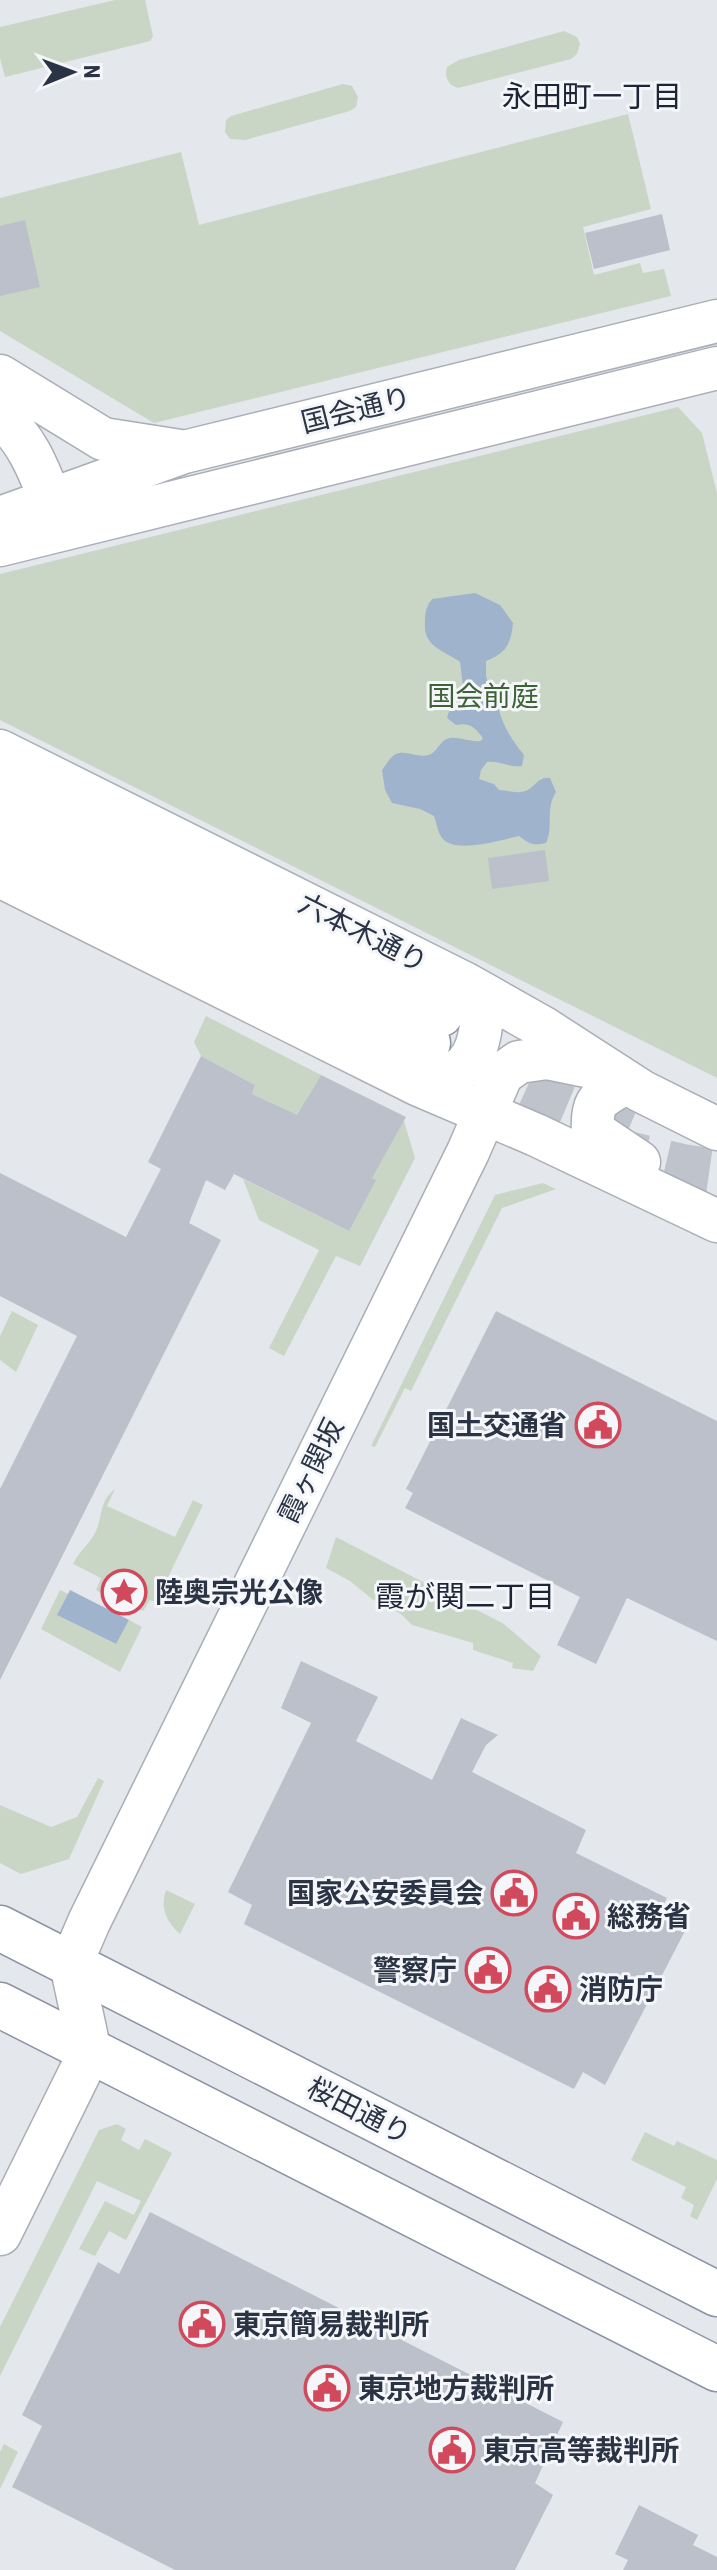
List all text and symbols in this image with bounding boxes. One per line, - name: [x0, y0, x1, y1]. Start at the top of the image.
- north arrow: [32, 32, 112, 112]
- text: N: [79, 65, 104, 79]
- district label: 永田町一丁目: [502, 79, 682, 114]
- street label: 国会通り: [298, 380, 414, 440]
- park label: 国会前庭: [427, 680, 539, 713]
- street label: 六本木通り: [293, 887, 433, 979]
- public building icon: 国土交通省: [574, 1401, 622, 1449]
- place label: 国土交通省: [427, 1409, 567, 1442]
- street label: 霞ヶ関坂: [272, 1413, 350, 1529]
- place icon: 陸奥宗光公像: [100, 1568, 148, 1616]
- place label: 陸奥宗光公像: [155, 1576, 323, 1609]
- district label: 霞が関二丁目: [375, 1579, 555, 1614]
- public building icon: 国家公安委員会: [490, 1869, 538, 1917]
- place label: 国家公安委員会: [287, 1877, 483, 1910]
- public building icon: 総務省: [552, 1892, 600, 1940]
- place label: 総務省: [607, 1900, 691, 1933]
- public building icon: 警察庁: [464, 1946, 512, 1994]
- place label: 警察庁: [373, 1954, 457, 1987]
- public building icon: 消防庁: [524, 1965, 572, 2013]
- place label: 消防庁: [579, 1973, 663, 2006]
- street label: 桜田通り: [302, 2071, 416, 2151]
- public building icon: 東京簡易裁判所: [178, 2300, 226, 2348]
- place label: 東京簡易裁判所: [233, 2308, 429, 2341]
- public building icon: 東京地方裁判所: [303, 2364, 351, 2412]
- place label: 東京地方裁判所: [358, 2372, 554, 2405]
- public building icon: 東京高等裁判所: [428, 2426, 476, 2474]
- place label: 東京高等裁判所: [483, 2434, 679, 2467]

